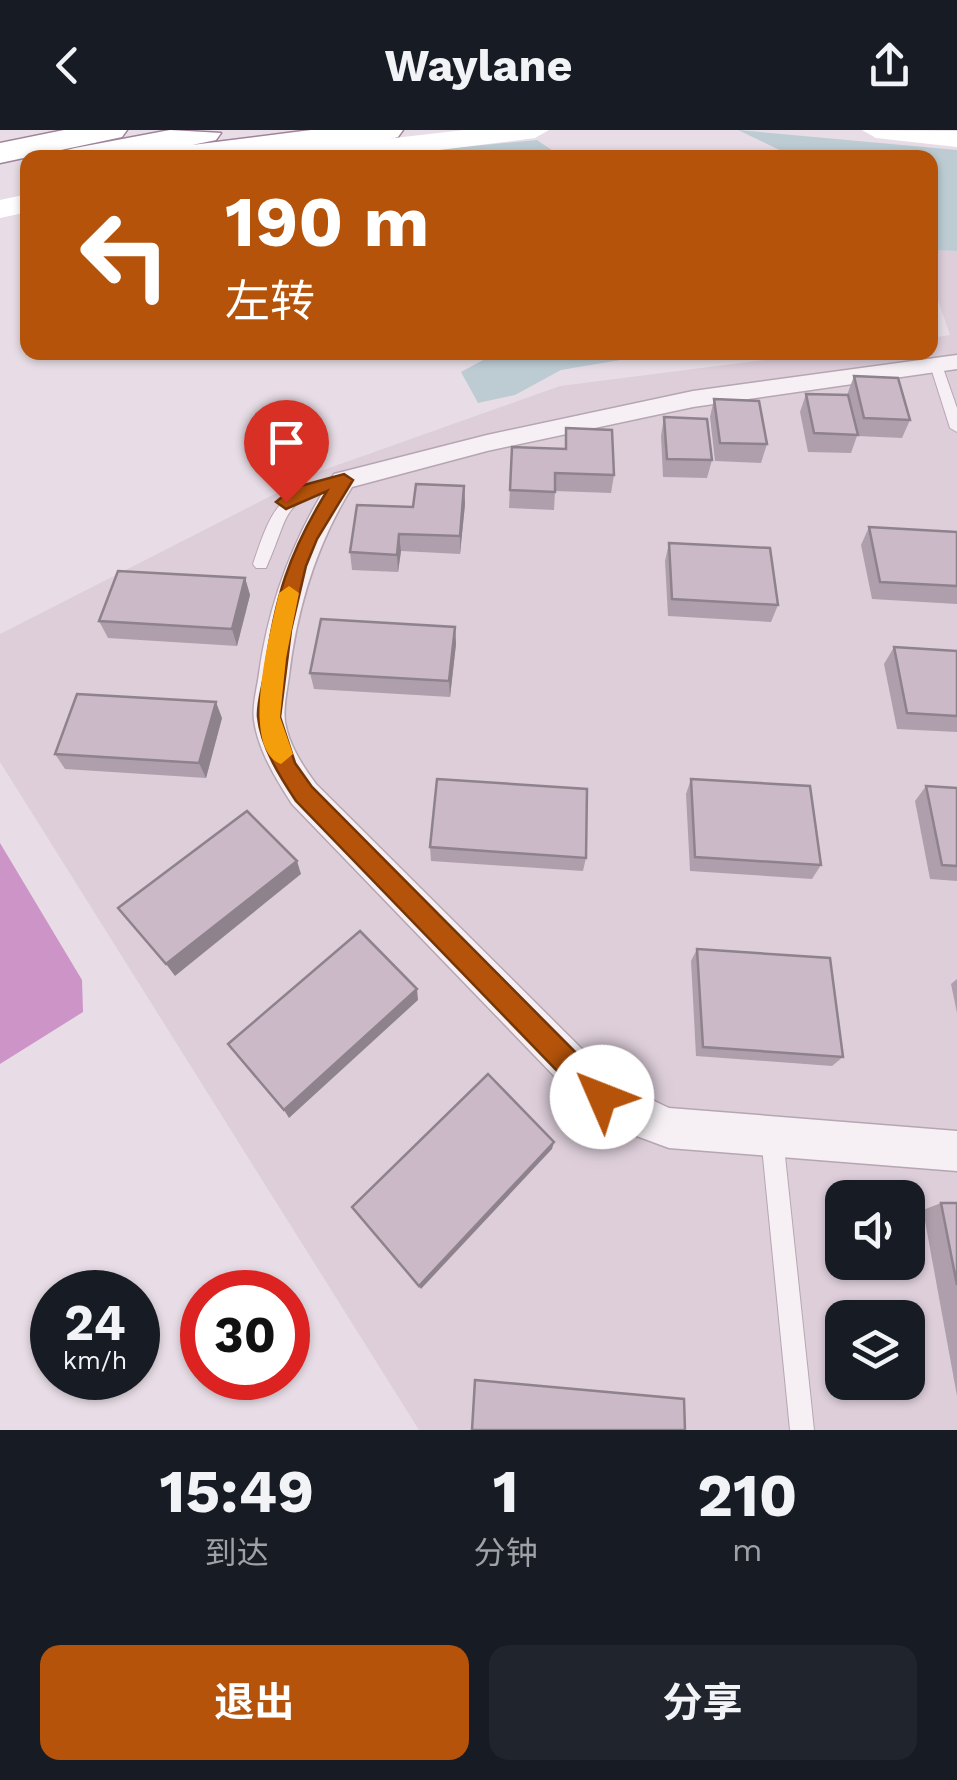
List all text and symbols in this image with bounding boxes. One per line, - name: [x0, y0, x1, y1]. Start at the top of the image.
- icon: back: [40, 38, 95, 93]
- icon: share: [862, 38, 917, 93]
- text: Waylane: [384, 39, 573, 92]
- text: 190 m: [225, 181, 429, 263]
- icon: left: [60, 190, 190, 320]
- text: 左转: [225, 275, 315, 328]
- pin: [244, 400, 329, 503]
- icon: arrive: [259, 415, 314, 470]
- position arrow: [550, 1045, 654, 1149]
- map controls: [825, 1180, 925, 1400]
- button: sound: [825, 1180, 925, 1280]
- speed limit sign: 30: [180, 1270, 310, 1400]
- text: 24: [64, 1293, 126, 1352]
- button: layers: [825, 1300, 925, 1400]
- text: km/h: [63, 1346, 127, 1375]
- text: 15:49: [160, 1456, 314, 1527]
- text: 1: [493, 1456, 519, 1527]
- text: 210: [697, 1460, 797, 1531]
- text: m: [732, 1531, 763, 1569]
- text: 到达: [205, 1534, 269, 1572]
- text: 分钟: [474, 1534, 538, 1572]
- button: 退出: [40, 1645, 469, 1760]
- button: 分享: [489, 1645, 917, 1760]

